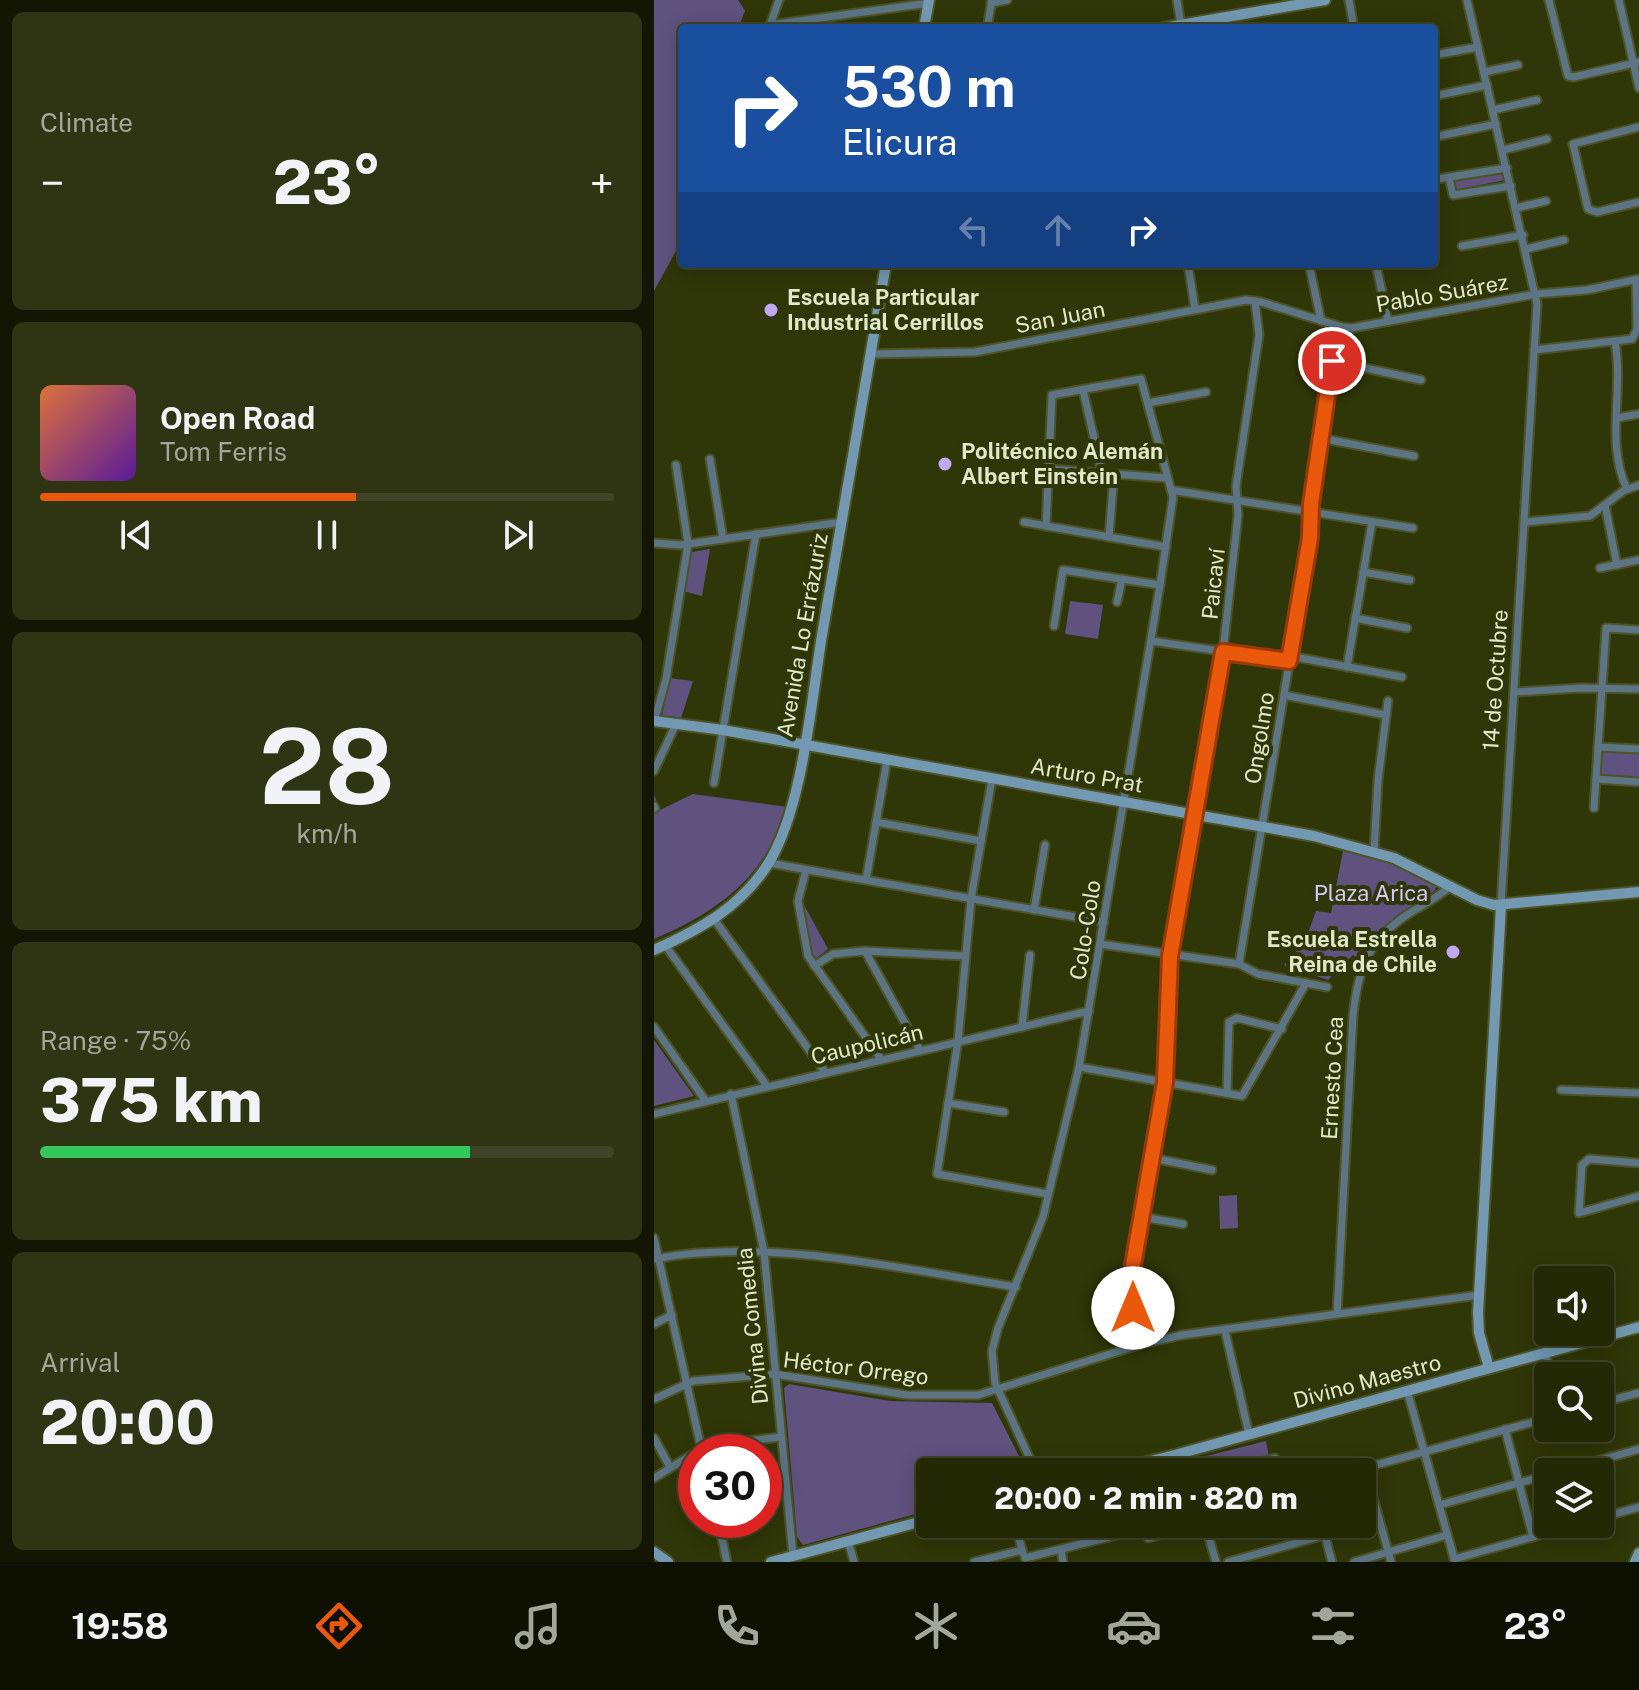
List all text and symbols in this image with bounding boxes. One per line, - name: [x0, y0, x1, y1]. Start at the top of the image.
- text: 530 m: [842, 54, 1016, 120]
- icon: right: [710, 56, 814, 160]
- text: Climate: [40, 107, 133, 138]
- text: Elicura: [842, 121, 957, 163]
- text: 23°: [273, 147, 381, 218]
- text: −: [40, 157, 64, 209]
- text: +: [590, 157, 614, 209]
- icon: left: [952, 208, 996, 252]
- icon: ahead: [1036, 208, 1080, 252]
- icon: right: [1120, 208, 1164, 252]
- street label: Pablo Suárez: [1374, 269, 1510, 317]
- place label: Escuela Particular Industrial Cerrillos: [787, 284, 984, 335]
- street label: San Juan: [1013, 296, 1107, 338]
- marker: Escuela Particular Industrial Cerrillos: [762, 301, 780, 319]
- pin: [1298, 327, 1366, 395]
- icon: arrive: [1310, 339, 1354, 383]
- text: Open Road: [160, 400, 315, 436]
- text: Tom Ferris: [160, 436, 287, 467]
- place label: Politécnico Alemán Albert Einstein: [961, 438, 1163, 489]
- marker: Politécnico Alemán Albert Einstein: [936, 455, 954, 473]
- icon: previous: [114, 513, 158, 557]
- icon: pause: [305, 513, 349, 557]
- icon: next: [496, 513, 540, 557]
- street label: Avenida Lo Errázuriz: [771, 531, 833, 739]
- street label: Paicaví: [1196, 546, 1230, 621]
- street label: 14 de Octubre: [1477, 609, 1513, 751]
- street label: Ongolmo: [1239, 690, 1279, 786]
- text: 28: [259, 705, 395, 827]
- street label: Arturo Prat: [1029, 752, 1145, 798]
- text: km/h: [296, 818, 358, 849]
- street label: Colo-Colo: [1064, 878, 1106, 982]
- park label: Plaza Arica: [1314, 880, 1428, 906]
- place label: Escuela Estrella Reina de Chile: [1266, 926, 1437, 977]
- marker: Escuela Estrella Reina de Chile: [1444, 943, 1462, 961]
- street label: Ernesto Cea: [1316, 1016, 1348, 1140]
- street label: Caupolicán: [808, 1018, 926, 1070]
- text: Range · 75%: [40, 1025, 191, 1056]
- text: 375 km: [40, 1065, 263, 1136]
- street label: Divina Comedia: [731, 1246, 773, 1406]
- position arrow: [1091, 1266, 1175, 1350]
- map controls: [1534, 1266, 1614, 1538]
- button: sound: [1534, 1266, 1614, 1346]
- street label: Héctor Orrego: [782, 1346, 930, 1390]
- text: Arrival: [40, 1347, 120, 1378]
- street label: Divino Maestro: [1290, 1349, 1444, 1413]
- button: search: [1534, 1362, 1614, 1442]
- text: 20:00: [40, 1387, 215, 1458]
- speed limit sign: 30: [678, 1434, 782, 1538]
- button: layers: [1534, 1458, 1614, 1538]
- text: 20:00 · 2 min · 820 m: [994, 1480, 1298, 1516]
- icon: directions: [311, 1598, 367, 1654]
- icon: music: [510, 1598, 566, 1654]
- icon: phone: [709, 1598, 765, 1654]
- icon: climate: [908, 1598, 964, 1654]
- icon: car: [1106, 1598, 1162, 1654]
- icon: filters: [1305, 1598, 1361, 1654]
- text: 19:58: [71, 1605, 169, 1647]
- text: 23°: [1504, 1605, 1568, 1647]

